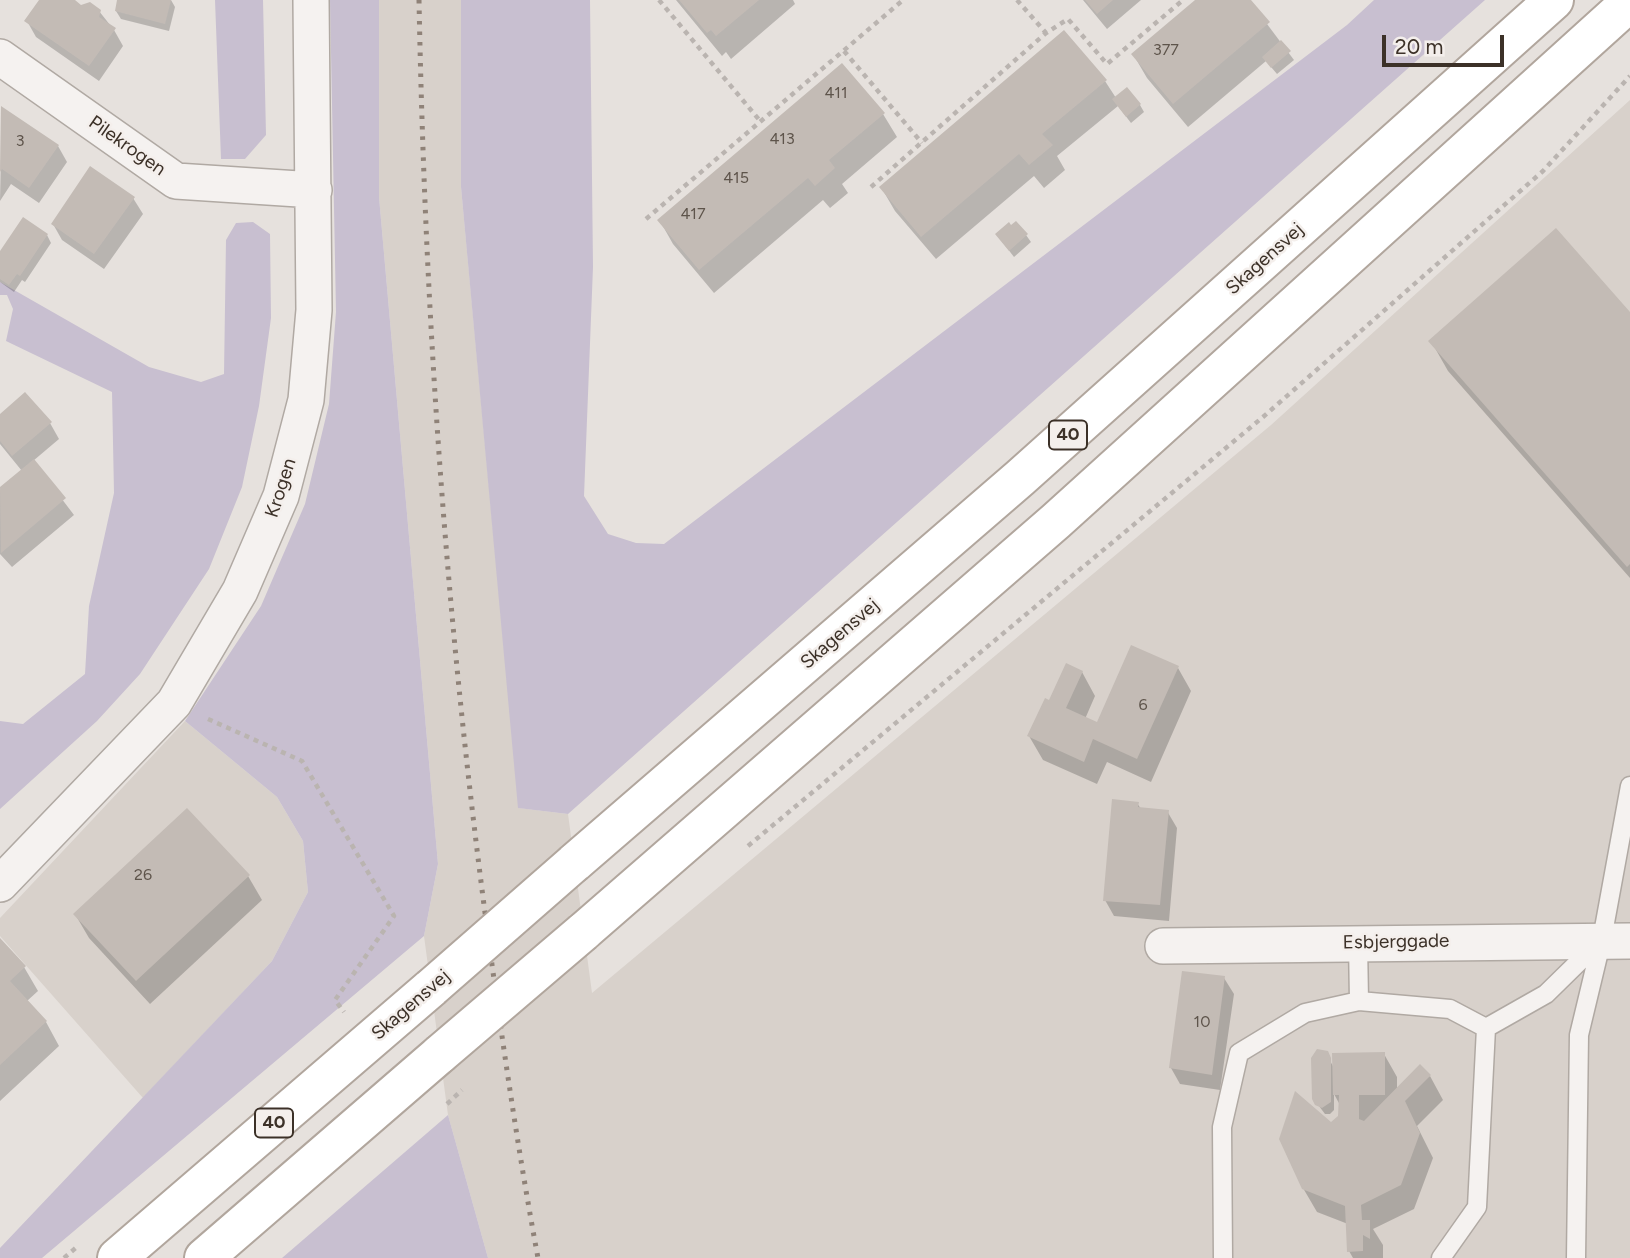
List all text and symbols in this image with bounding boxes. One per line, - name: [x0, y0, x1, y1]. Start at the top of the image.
- scale bar: [1385, 21, 1508, 65]
- text: 20 m: [1395, 34, 1443, 59]
- house number: 377: [1153, 40, 1179, 60]
- house number: 411: [824, 83, 848, 103]
- street label: Pilekrogen: [84, 111, 170, 181]
- house number: 413: [769, 129, 795, 149]
- house number: 3: [16, 131, 24, 151]
- house number: 415: [723, 168, 749, 188]
- house number: 417: [680, 204, 706, 224]
- street label: Skagensvej: [1222, 218, 1308, 300]
- road number: 40: [1049, 421, 1087, 450]
- street label: Krogen: [261, 455, 301, 521]
- street label: Skagensvej: [796, 594, 884, 674]
- house number: 6: [1138, 695, 1148, 715]
- house number: 26: [134, 865, 152, 885]
- street label: Esbjerggade: [1342, 930, 1450, 954]
- street label: Skagensvej: [367, 965, 455, 1045]
- house number: 10: [1194, 1012, 1210, 1032]
- road number: 40: [255, 1108, 293, 1138]

